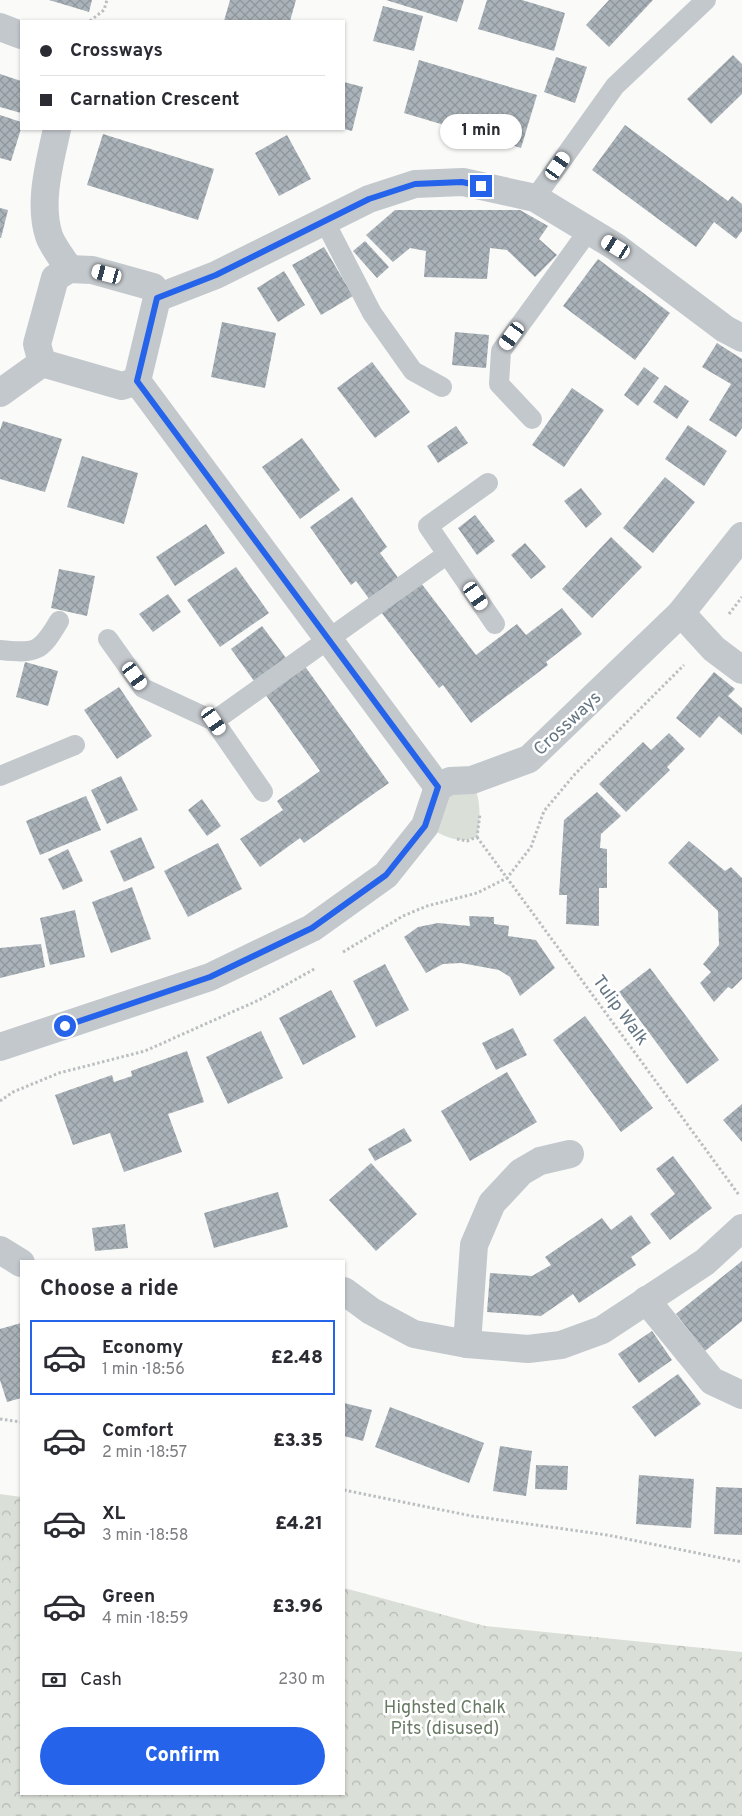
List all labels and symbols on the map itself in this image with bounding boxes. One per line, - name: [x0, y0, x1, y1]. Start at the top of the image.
- callout: 1 min: [440, 114, 522, 148]
- car: [543, 149, 572, 183]
- route end: [470, 175, 492, 197]
- car: [599, 233, 632, 261]
- car: [90, 263, 123, 285]
- car: [497, 319, 526, 353]
- car: [461, 579, 490, 613]
- car: [120, 659, 149, 693]
- street label: Crossways: [529, 687, 607, 761]
- car: [199, 704, 228, 738]
- street label: Tulip Walk: [586, 971, 653, 1051]
- route start: [54, 1015, 76, 1037]
- park label: Highsted Chalk Pits (disused): [384, 1697, 506, 1741]

